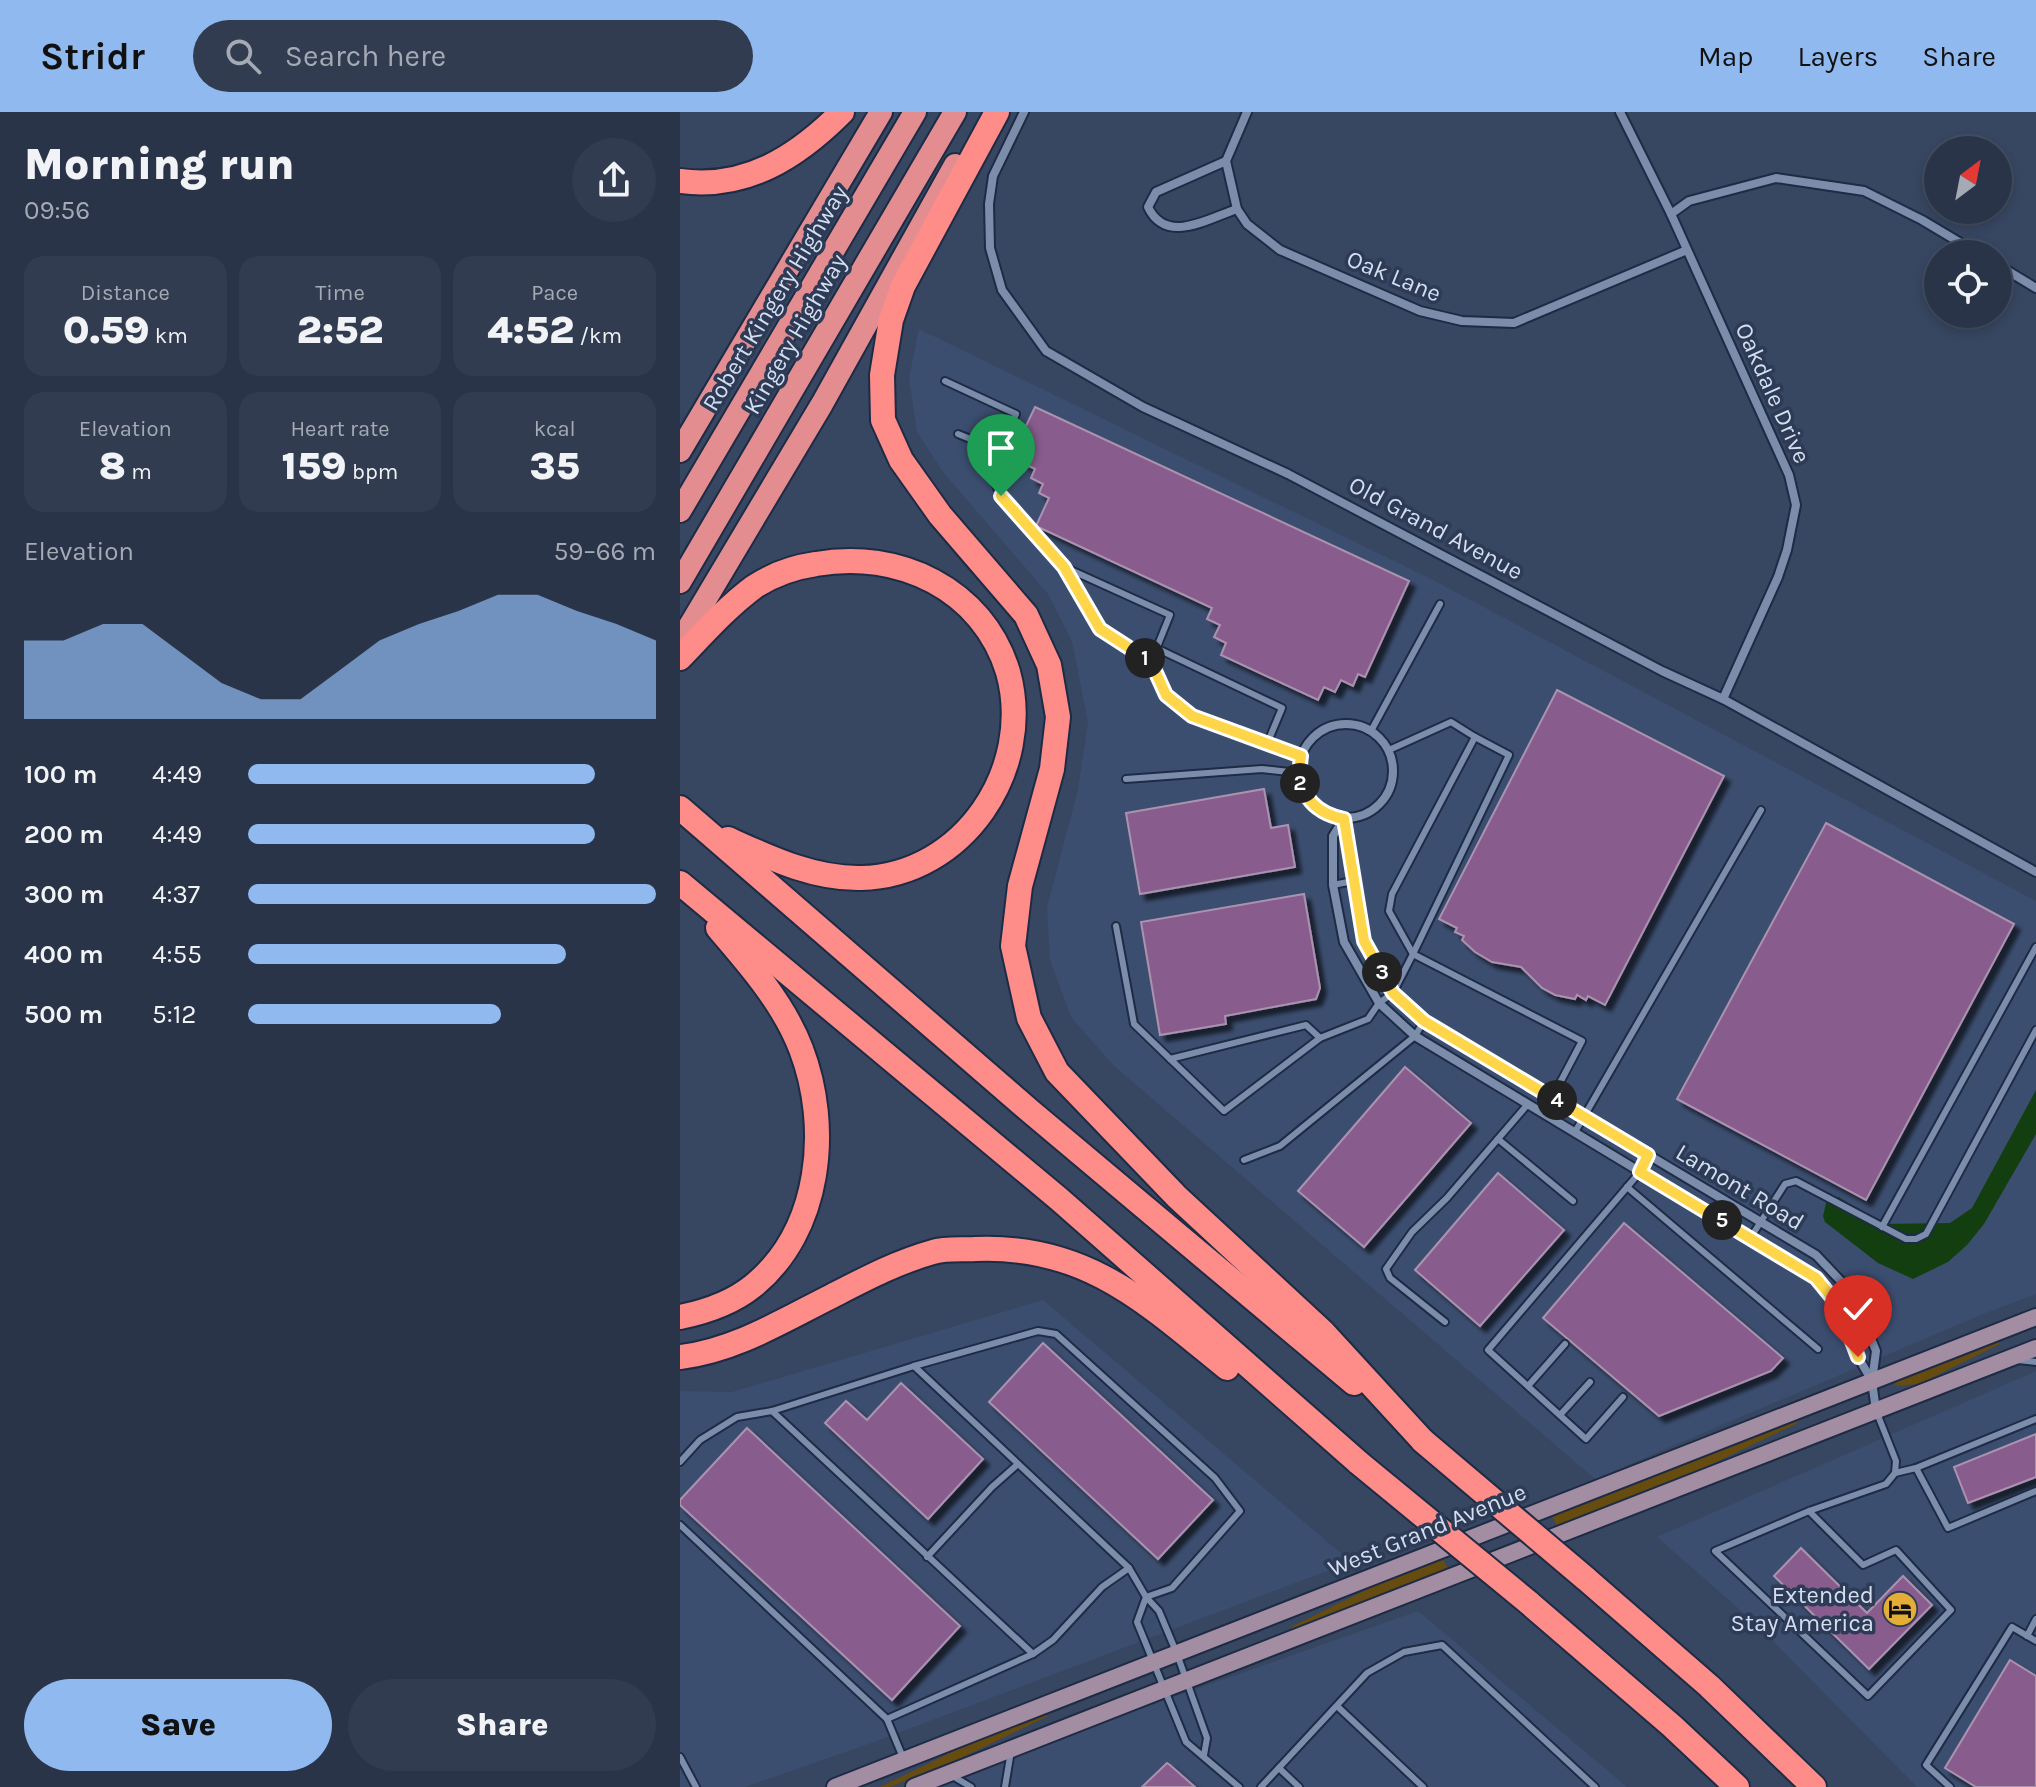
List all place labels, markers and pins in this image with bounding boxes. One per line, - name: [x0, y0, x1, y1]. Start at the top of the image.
- pin: [967, 414, 1035, 496]
- pin: 1: [1125, 638, 1165, 678]
- pin: 2: [1280, 763, 1320, 803]
- pin: 3: [1362, 952, 1402, 992]
- pin: 4: [1537, 1080, 1577, 1120]
- pin: 5: [1702, 1200, 1742, 1240]
- pin: [1824, 1275, 1892, 1357]
- place label: Extended Stay America: [1730, 1581, 1874, 1637]
- hotel icon: Extended Stay America: [1881, 1590, 1919, 1628]

